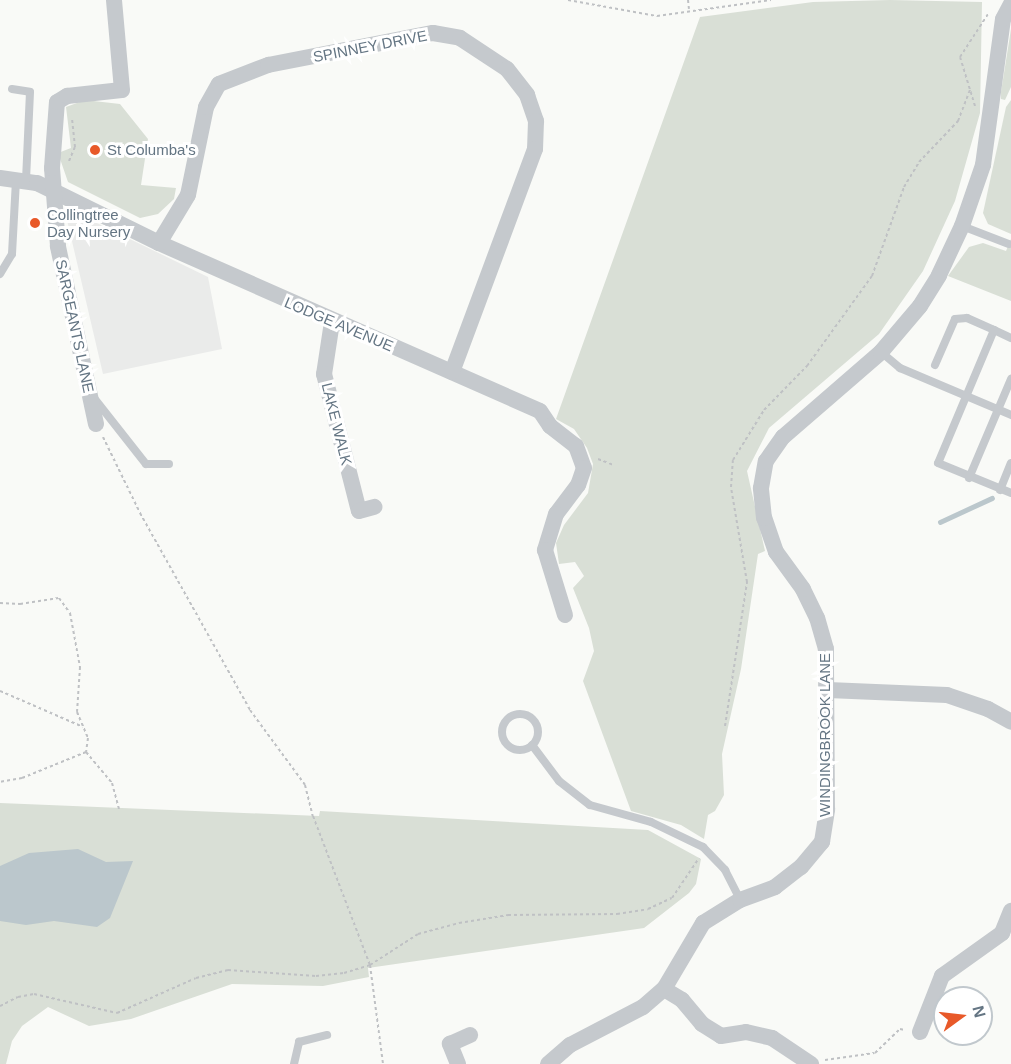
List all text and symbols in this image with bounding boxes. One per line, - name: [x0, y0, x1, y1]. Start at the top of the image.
- street label: SPINNEY DRIVE: [311, 26, 429, 66]
- place label: St Columba's: [107, 141, 196, 159]
- marker: St Columba's: [88, 143, 102, 157]
- place label: Collingtree Day Nursery: [47, 205, 130, 240]
- marker: Collingtree Day Nursery: [28, 216, 42, 230]
- street label: SARGEANTS LANE: [52, 258, 98, 394]
- street label: LODGE AVENUE: [282, 293, 396, 355]
- street label: LAKE WALK: [318, 381, 356, 467]
- street label: WINDINGBROOK LANE: [816, 653, 834, 817]
- north arrow: [933, 986, 993, 1046]
- text: N: [969, 1004, 989, 1020]

